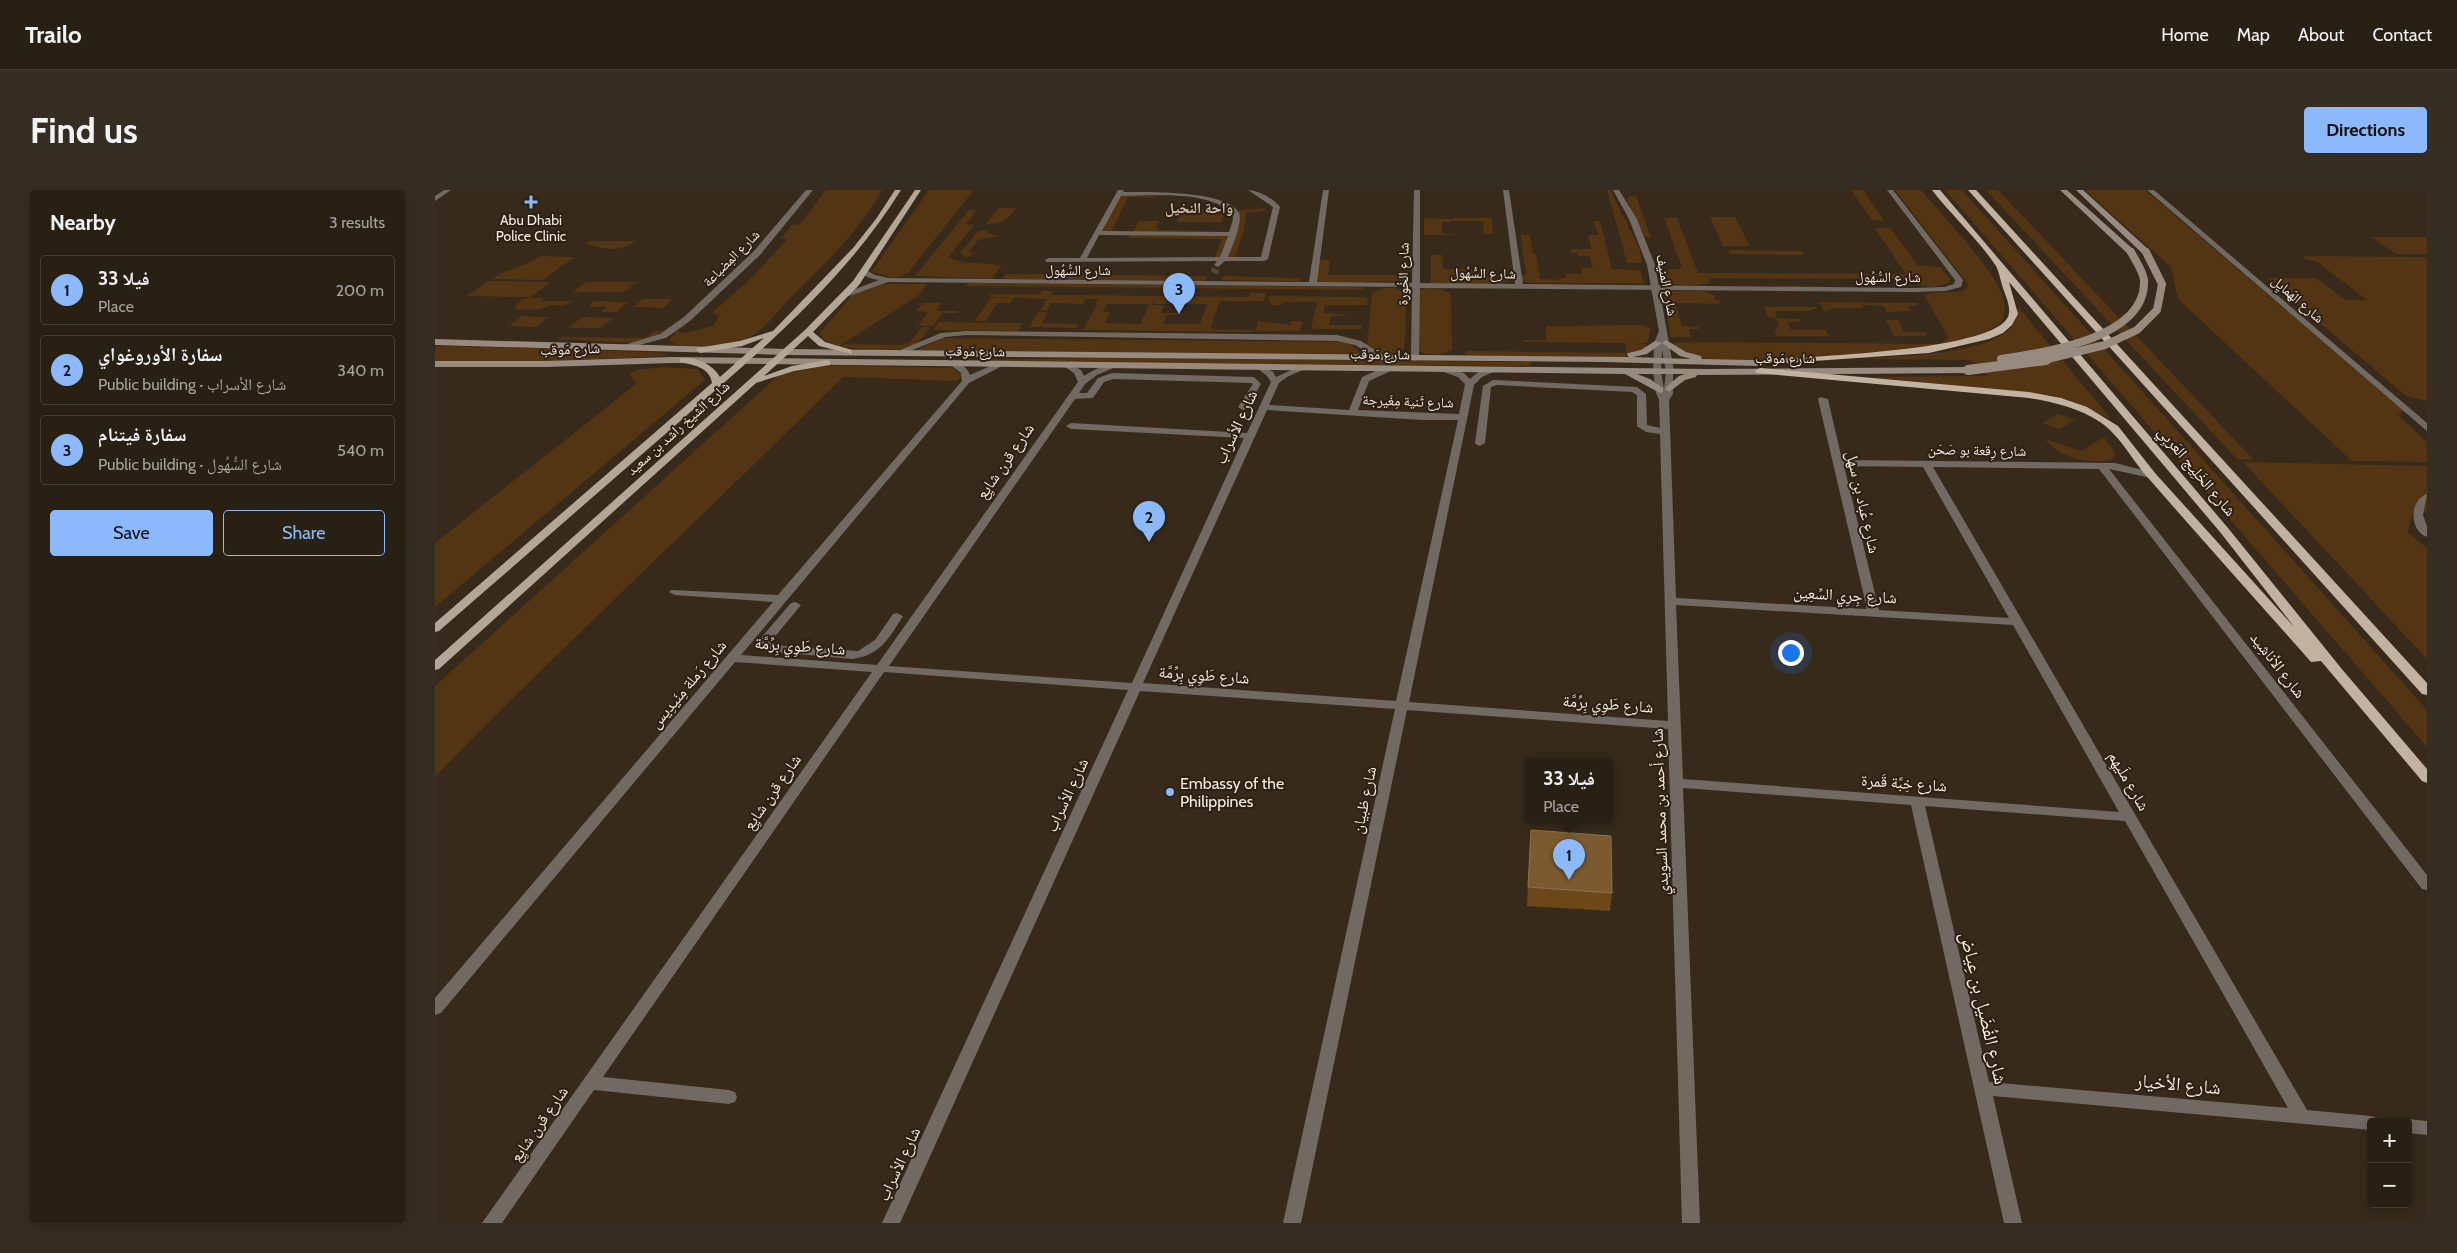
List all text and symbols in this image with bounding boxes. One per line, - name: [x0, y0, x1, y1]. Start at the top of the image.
- text: Trailo: [25, 20, 82, 49]
- text: Home: [2161, 24, 2209, 46]
- text: Map: [2237, 24, 2270, 46]
- text: About: [2298, 24, 2344, 46]
- text: Contact: [2372, 24, 2432, 46]
- button: Directions: [2304, 107, 2427, 153]
- text: Find us: [30, 109, 138, 152]
- marker: Abu Dhabi Police Clinic: [524, 195, 538, 209]
- district label: واحة النخيل: [1165, 199, 1233, 217]
- text: Nearby: [50, 210, 116, 235]
- place label: Abu Dhabi Police Clinic: [496, 211, 566, 245]
- text: 3 results: [329, 213, 385, 232]
- street label: شارع المِضباعة: [699, 226, 764, 291]
- street label: شارع الخُورة: [1393, 242, 1414, 306]
- street label: شارع المنيف: [1651, 253, 1682, 318]
- street label: شارع السُّهُول: [1045, 261, 1111, 280]
- street label: شارع السُّهُول: [1450, 263, 1516, 284]
- text: فيلا 33: [98, 267, 150, 290]
- street label: شارع السُّهُول: [1855, 268, 1921, 287]
- street label: شارع الهَمايِل: [2267, 271, 2328, 328]
- pin: 3: [1163, 273, 1195, 314]
- text: 1: [64, 281, 70, 300]
- text: 200 m: [336, 281, 384, 300]
- text: Place: [98, 297, 134, 316]
- street label: شارع مَوقب: [540, 339, 600, 360]
- street label: شارع مَوقب: [945, 341, 1005, 362]
- text: سفارة الأوروغواي: [98, 343, 223, 366]
- street label: شارع مَوقب: [1350, 344, 1410, 365]
- street label: شارع مَوقب: [1755, 349, 1815, 368]
- text: 2: [63, 361, 71, 380]
- text: 340 m: [337, 361, 384, 380]
- text: Public building · شارع الأسراب: [98, 375, 286, 394]
- street label: شارع الشيخ راشد بن سعيد: [623, 377, 734, 480]
- street label: شارع الأسراب: [1211, 387, 1262, 467]
- street label: شارع ثَنية مِغَيرجة: [1362, 390, 1454, 413]
- street label: شارع قرن شايِع: [972, 420, 1040, 504]
- street label: شارع الخَلِيج العَربِي: [2152, 422, 2240, 522]
- text: سفارة فيتنام: [98, 423, 186, 446]
- street label: شارع رِقعة بو صَحَن: [1928, 440, 2026, 462]
- text: 3: [63, 441, 71, 460]
- text: 540 m: [337, 441, 384, 460]
- street label: شارع عُباد بن سهل: [1841, 449, 1884, 555]
- text: Public building · شارع السُّهُول: [98, 455, 282, 474]
- pin: 2: [1133, 501, 1165, 542]
- button: Save: [50, 510, 213, 556]
- button: Share: [223, 510, 385, 556]
- street label: شارع جِرِي السِّعِين: [1793, 583, 1897, 610]
- street label: شارع الأناشِيد: [2246, 628, 2310, 702]
- street label: شارع طَوِي بِرِّمَّة: [754, 633, 846, 662]
- street label: شارع رَملة مِنَيدِيس: [646, 636, 731, 733]
- your location: [1778, 640, 1804, 666]
- street label: شارع طَوِي بِرِّمَّة: [1158, 662, 1250, 691]
- street label: شارع طَوِي بِرِّمَّة: [1562, 691, 1654, 720]
- street label: شارع أحمد بن محمد السويدي: [1648, 728, 1675, 896]
- street label: شارع ملَيهِم: [2102, 748, 2154, 815]
- street label: شارع قرن شايِع: [739, 751, 807, 835]
- street label: شارع الأسراب: [1042, 755, 1093, 835]
- popup: [1525, 758, 1613, 823]
- street label: شارع ظبيان: [1348, 765, 1381, 836]
- text: فيلا 33: [1543, 767, 1595, 790]
- street label: شارع خِبَّة قَمرة: [1860, 771, 1948, 796]
- place label: Embassy of the Philippines: [1180, 774, 1284, 811]
- marker: Embassy of the Philippines: [1164, 786, 1176, 798]
- text: Place: [1543, 797, 1579, 816]
- pin: 1: [1553, 839, 1585, 880]
- street label: شارع الفُضَيل بن عِياض: [1955, 929, 2013, 1087]
- street label: شارع الأخيار: [2133, 1069, 2222, 1099]
- street label: شارع قرن شايِع: [506, 1083, 574, 1167]
- map controls: [2367, 1118, 2412, 1208]
- button: +: [2367, 1118, 2412, 1163]
- street label: شارع الأسراب: [874, 1124, 925, 1204]
- button: −: [2367, 1163, 2412, 1208]

